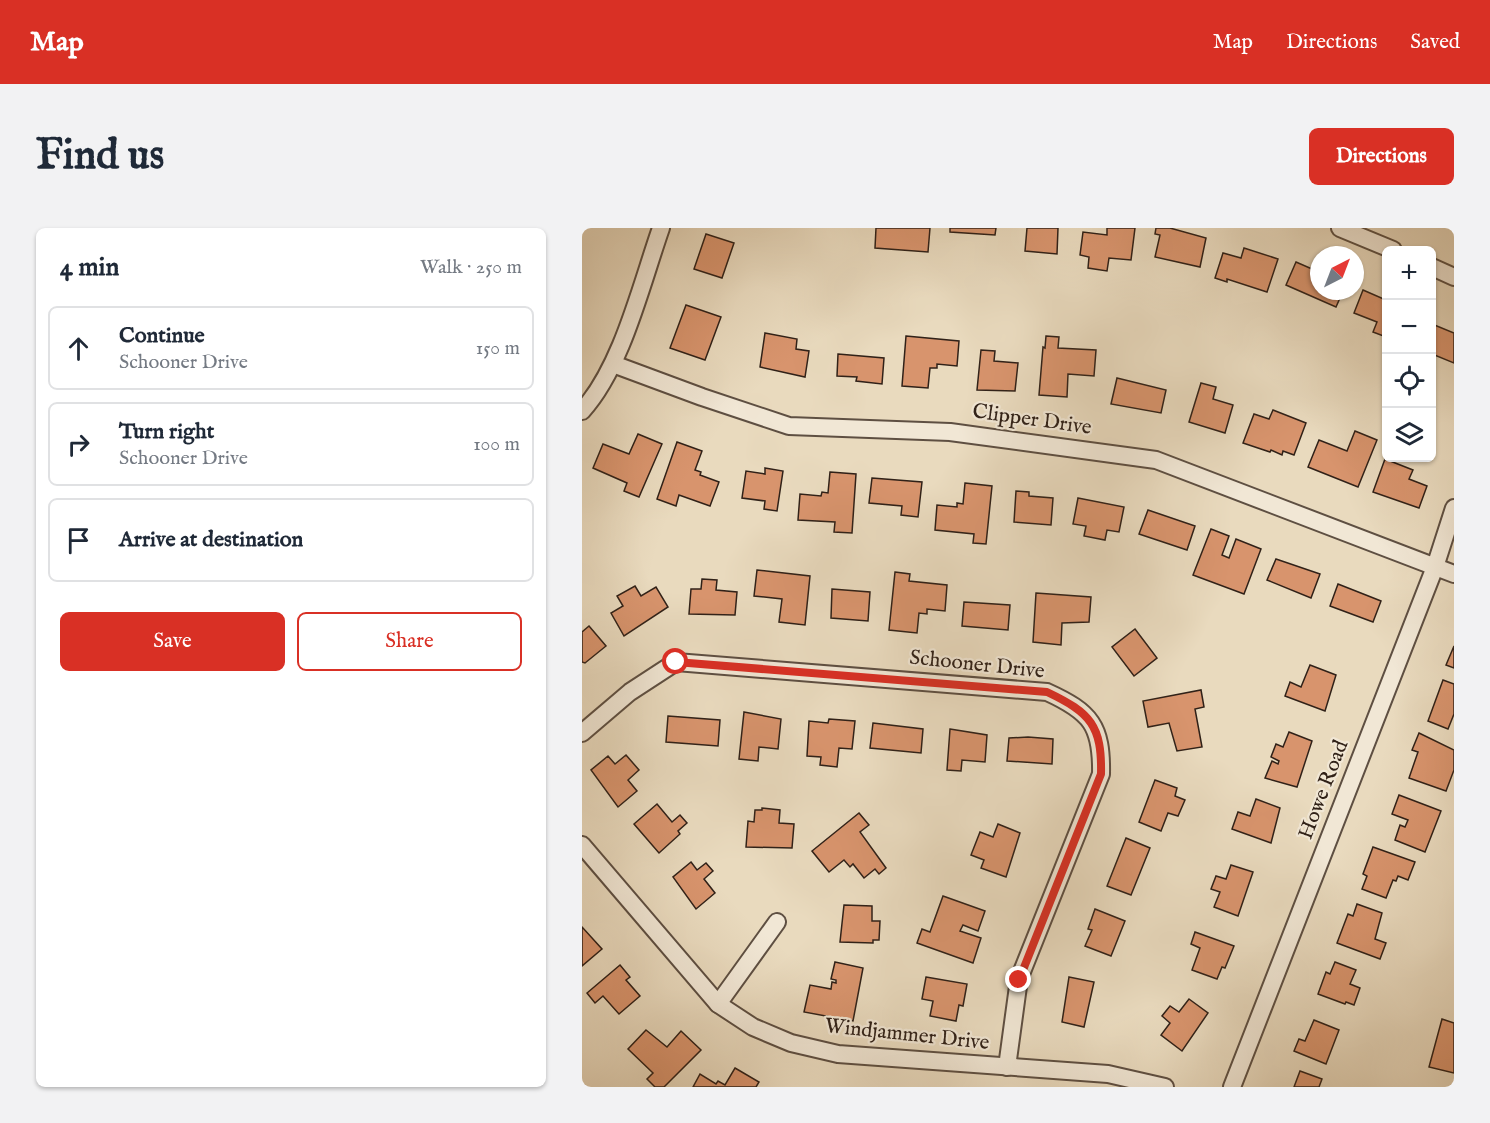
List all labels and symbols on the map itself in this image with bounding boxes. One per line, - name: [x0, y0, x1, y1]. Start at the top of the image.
- north arrow: [1310, 246, 1364, 300]
- street label: Clipper Drive: [971, 398, 1094, 442]
- street label: Schooner Drive: [908, 644, 1046, 686]
- route start: [662, 648, 688, 674]
- street label: Howe Road: [1293, 736, 1356, 843]
- route end: [1005, 966, 1031, 992]
- street label: Windjammer Drive: [823, 1013, 991, 1057]

